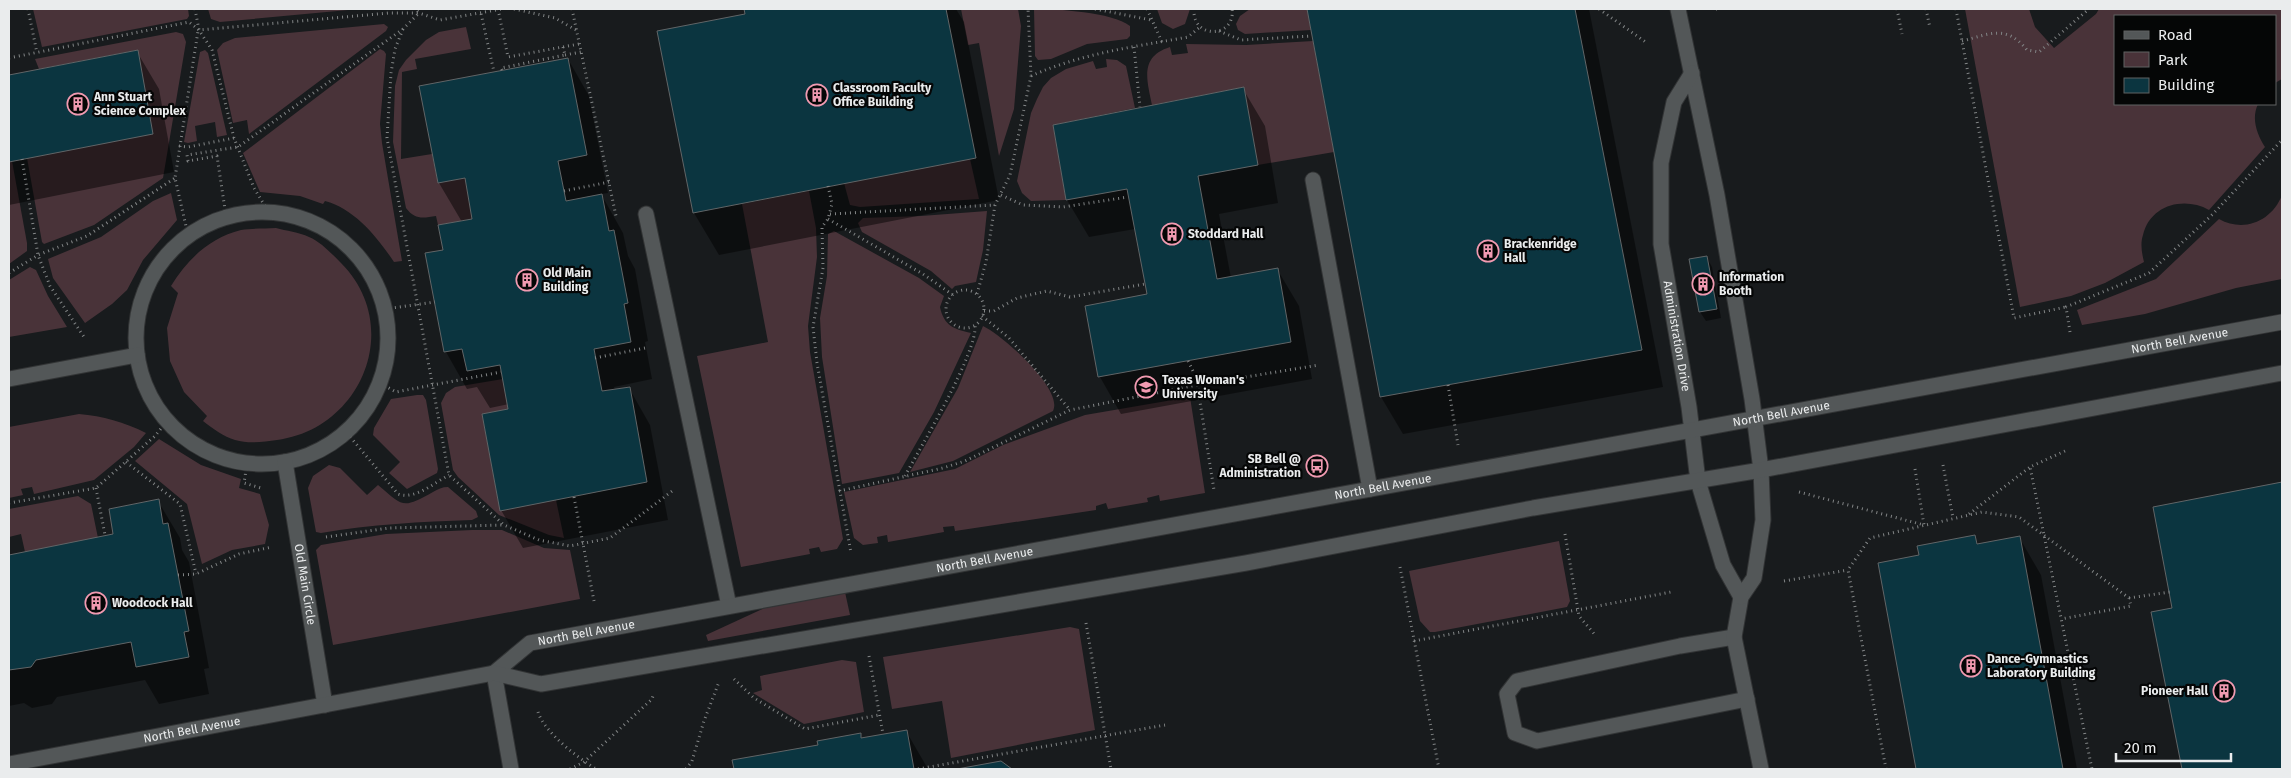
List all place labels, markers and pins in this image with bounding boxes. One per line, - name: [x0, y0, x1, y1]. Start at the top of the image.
- place label: Classroom Faculty Office Building: [833, 81, 932, 109]
- building icon: Classroom Faculty Office Building: [805, 83, 829, 107]
- place label: Ann Stuart Science Complex: [93, 90, 186, 118]
- building icon: Ann Stuart Science Complex: [66, 92, 90, 116]
- building icon: Stoddard Hall: [1160, 222, 1184, 246]
- place label: Stoddard Hall: [1188, 227, 1264, 241]
- place label: Brackenridge Hall: [1504, 237, 1577, 265]
- building icon: Brackenridge Hall: [1476, 239, 1500, 263]
- place label: Old Main Building: [543, 266, 591, 294]
- building icon: Old Main Building: [515, 268, 539, 292]
- place label: Information Booth: [1719, 270, 1784, 298]
- building icon: Information Booth: [1691, 272, 1715, 296]
- place label: Texas Woman's University: [1162, 373, 1245, 401]
- school or university icon: Texas Woman's University: [1134, 375, 1158, 399]
- place label: SB Bell @ Administration: [1219, 452, 1301, 480]
- bus stop icon: SB Bell @ Administration: [1305, 454, 1329, 478]
- building icon: Woodcock Hall: [84, 591, 108, 615]
- place label: Woodcock Hall: [112, 596, 193, 610]
- place label: Dance-Gymnastics Laboratory Building: [1987, 652, 2096, 680]
- building icon: Dance-Gymnastics Laboratory Building: [1959, 654, 1983, 678]
- building icon: Pioneer Hall: [2212, 679, 2236, 703]
- place label: Pioneer Hall: [2141, 684, 2208, 698]

